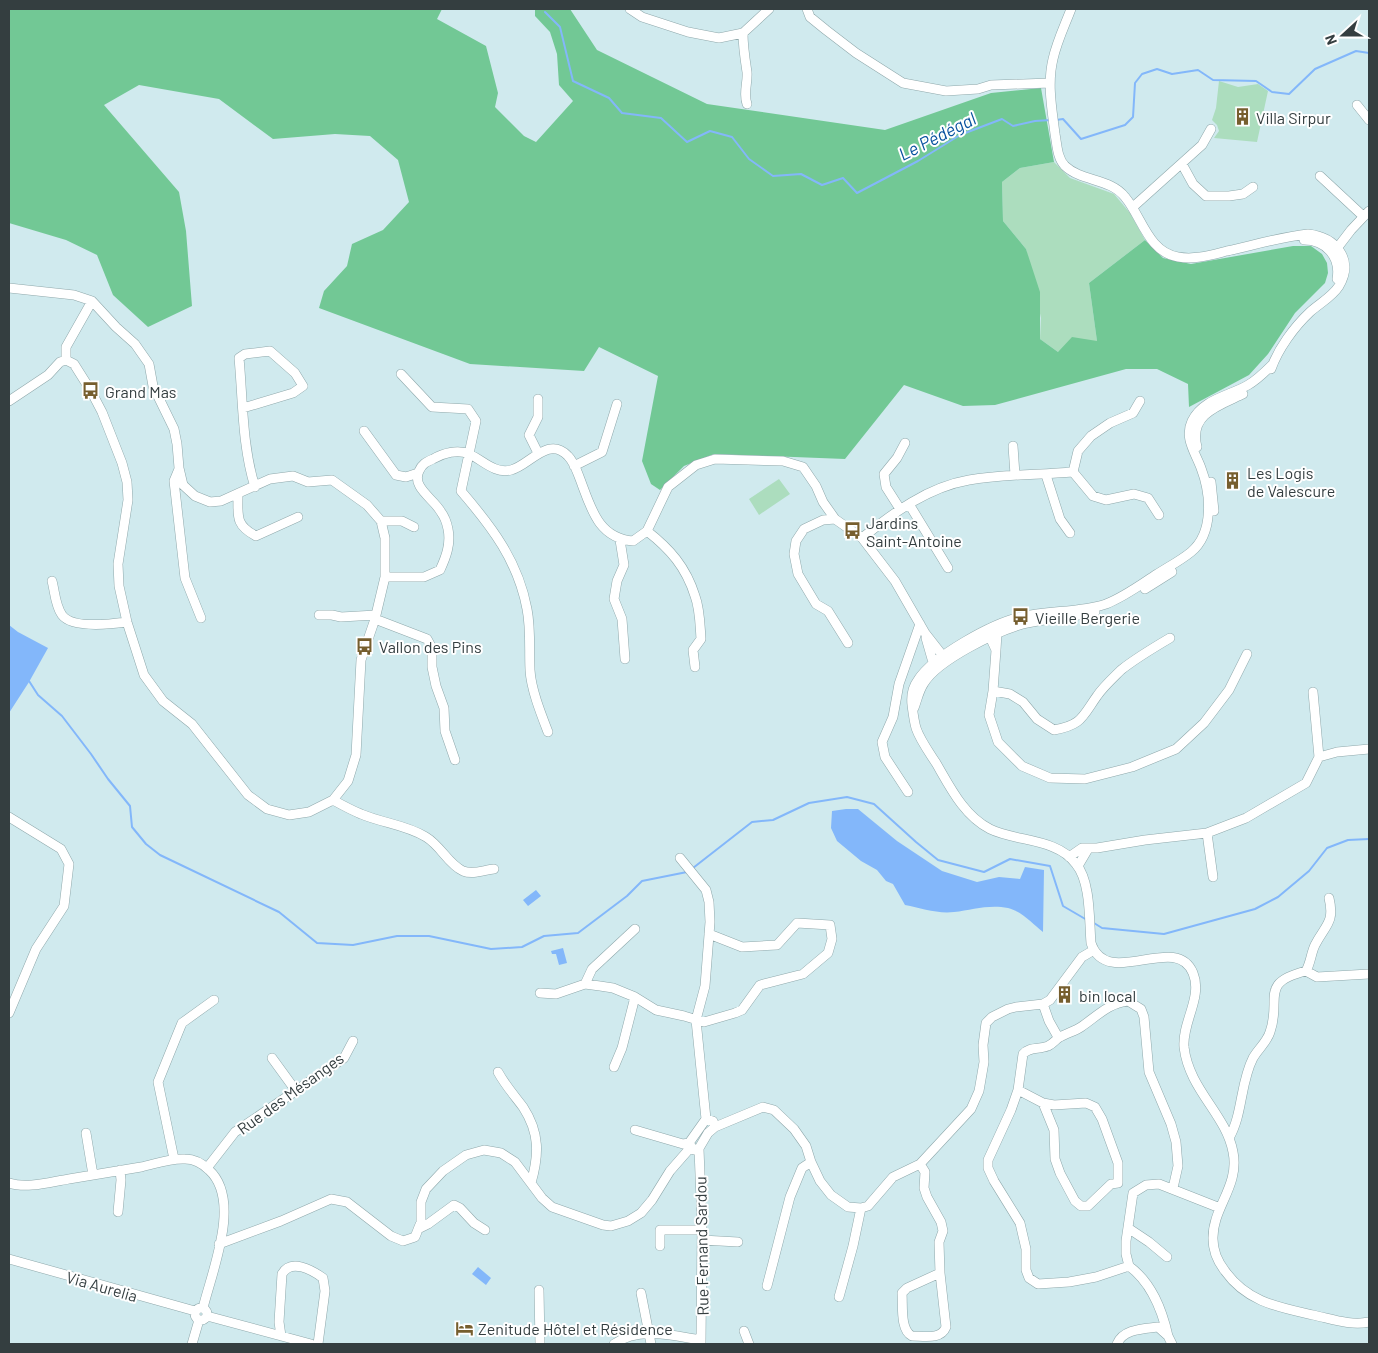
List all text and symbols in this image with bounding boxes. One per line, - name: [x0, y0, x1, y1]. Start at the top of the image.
- north arrow: [1318, 10, 1368, 60]
- text: N: [1321, 32, 1340, 47]
- water label: Le Pédégal: [895, 107, 979, 165]
- building icon: Villa Sirpur: [1232, 107, 1252, 127]
- place label: Villa Sirpur: [1256, 108, 1331, 127]
- bus stop icon: Grand Mas: [81, 381, 101, 401]
- place label: Grand Mas: [105, 382, 177, 401]
- place label: Les Logis de Valescure: [1247, 463, 1335, 500]
- building icon: Les Logis de Valescure: [1223, 471, 1243, 491]
- place label: Jardins Saint-Antoine: [866, 513, 962, 550]
- bus stop icon: Jardins Saint-Antoine: [842, 521, 862, 541]
- bus stop icon: Vieille Bergerie: [1011, 607, 1031, 627]
- place label: Vieille Bergerie: [1035, 608, 1140, 627]
- bus stop icon: Vallon des Pins: [355, 636, 375, 656]
- place label: Vallon des Pins: [379, 637, 482, 656]
- building icon: bin local: [1055, 985, 1075, 1005]
- place label: bin local: [1079, 986, 1136, 1005]
- street label: Rue des Mésanges: [233, 1048, 347, 1138]
- street label: Rue Fernand Sardou: [690, 1176, 712, 1316]
- street label: Via Aurelia: [64, 1267, 140, 1305]
- hotel icon: Zenitude Hôtel et Résidence: [454, 1318, 474, 1338]
- place label: Zenitude Hôtel et Résidence: [478, 1319, 673, 1338]

